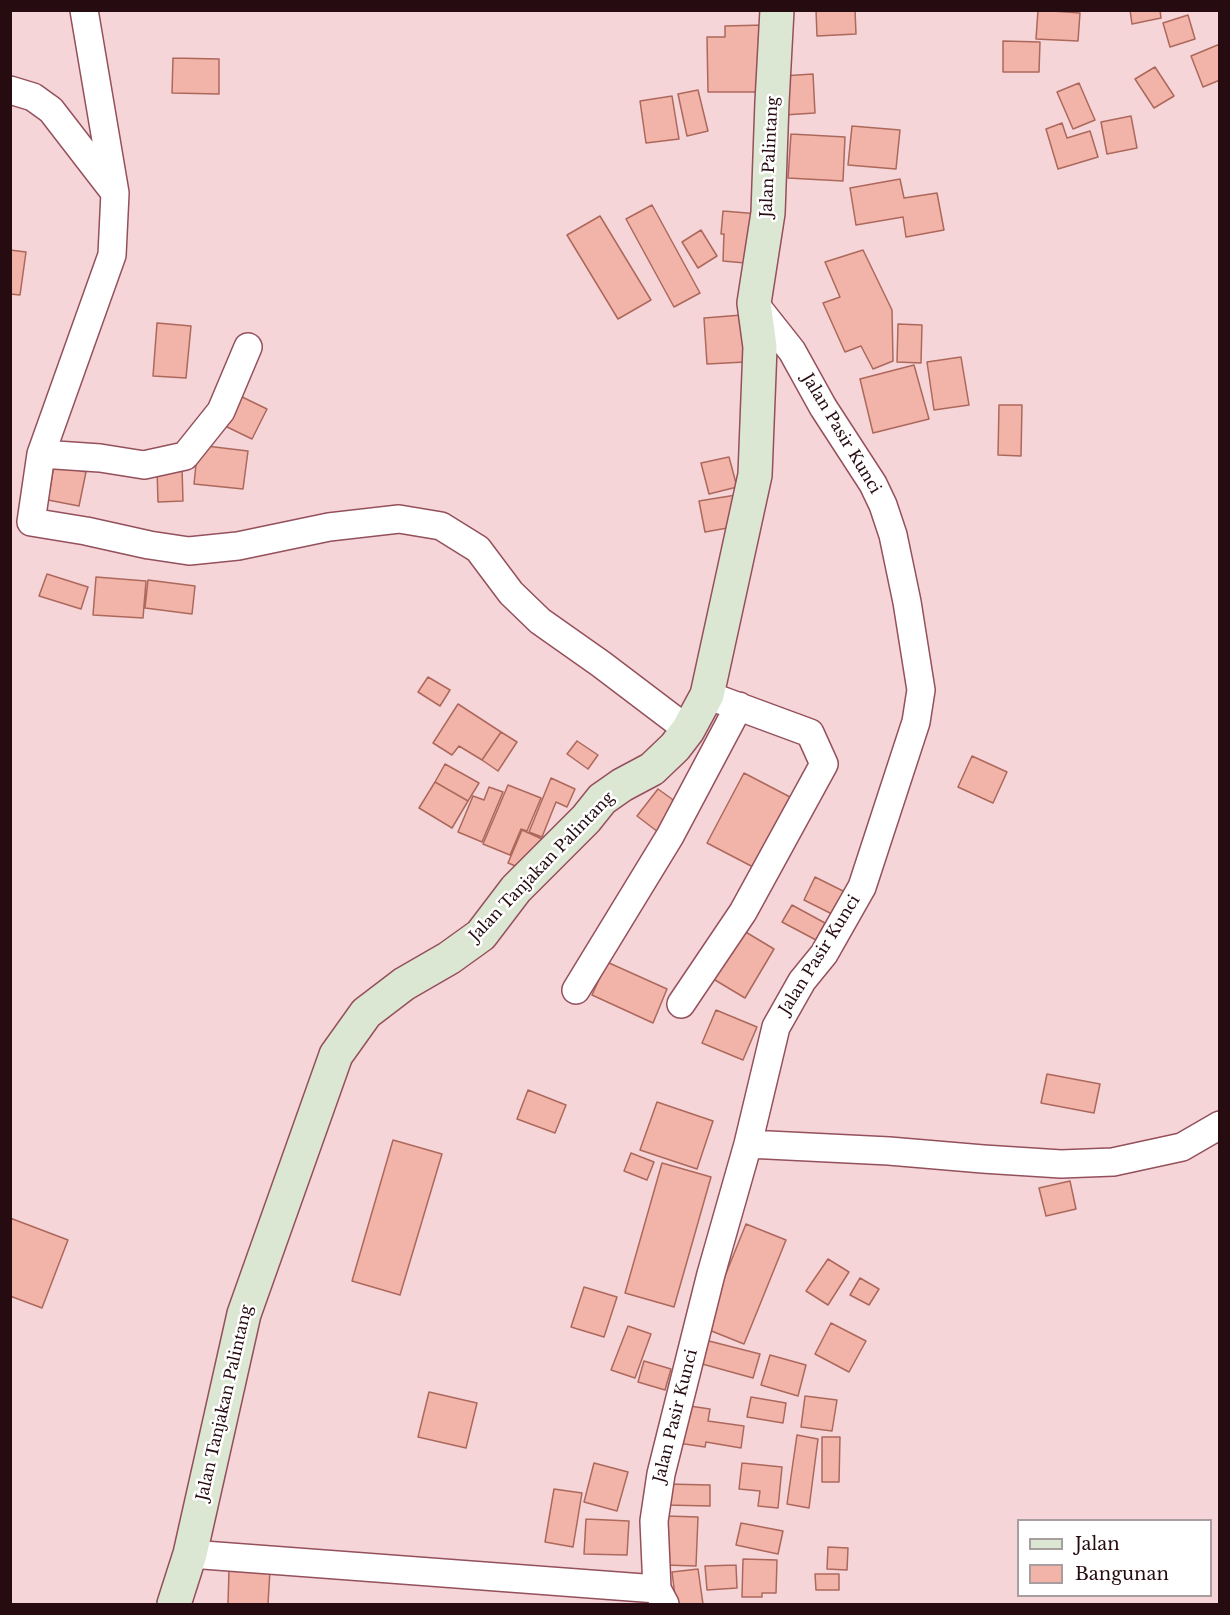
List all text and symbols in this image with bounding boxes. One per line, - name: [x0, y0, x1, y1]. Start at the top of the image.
- street label: Jalan Palintang: [757, 96, 783, 218]
- street label: Jalan Pasir Kunci: [797, 370, 885, 498]
- street label: Jalan Tanjakan Palintang: [466, 788, 618, 946]
- street label: Jalan Pasir Kunci: [776, 892, 864, 1018]
- street label: Jalan Tanjakan Palintang: [193, 1303, 257, 1503]
- street label: Jalan Pasir Kunci: [650, 1347, 702, 1485]
- legend: [1017, 1519, 1212, 1597]
- text: Jalan: [1075, 1533, 1120, 1555]
- text: Bangunan: [1075, 1563, 1169, 1585]

